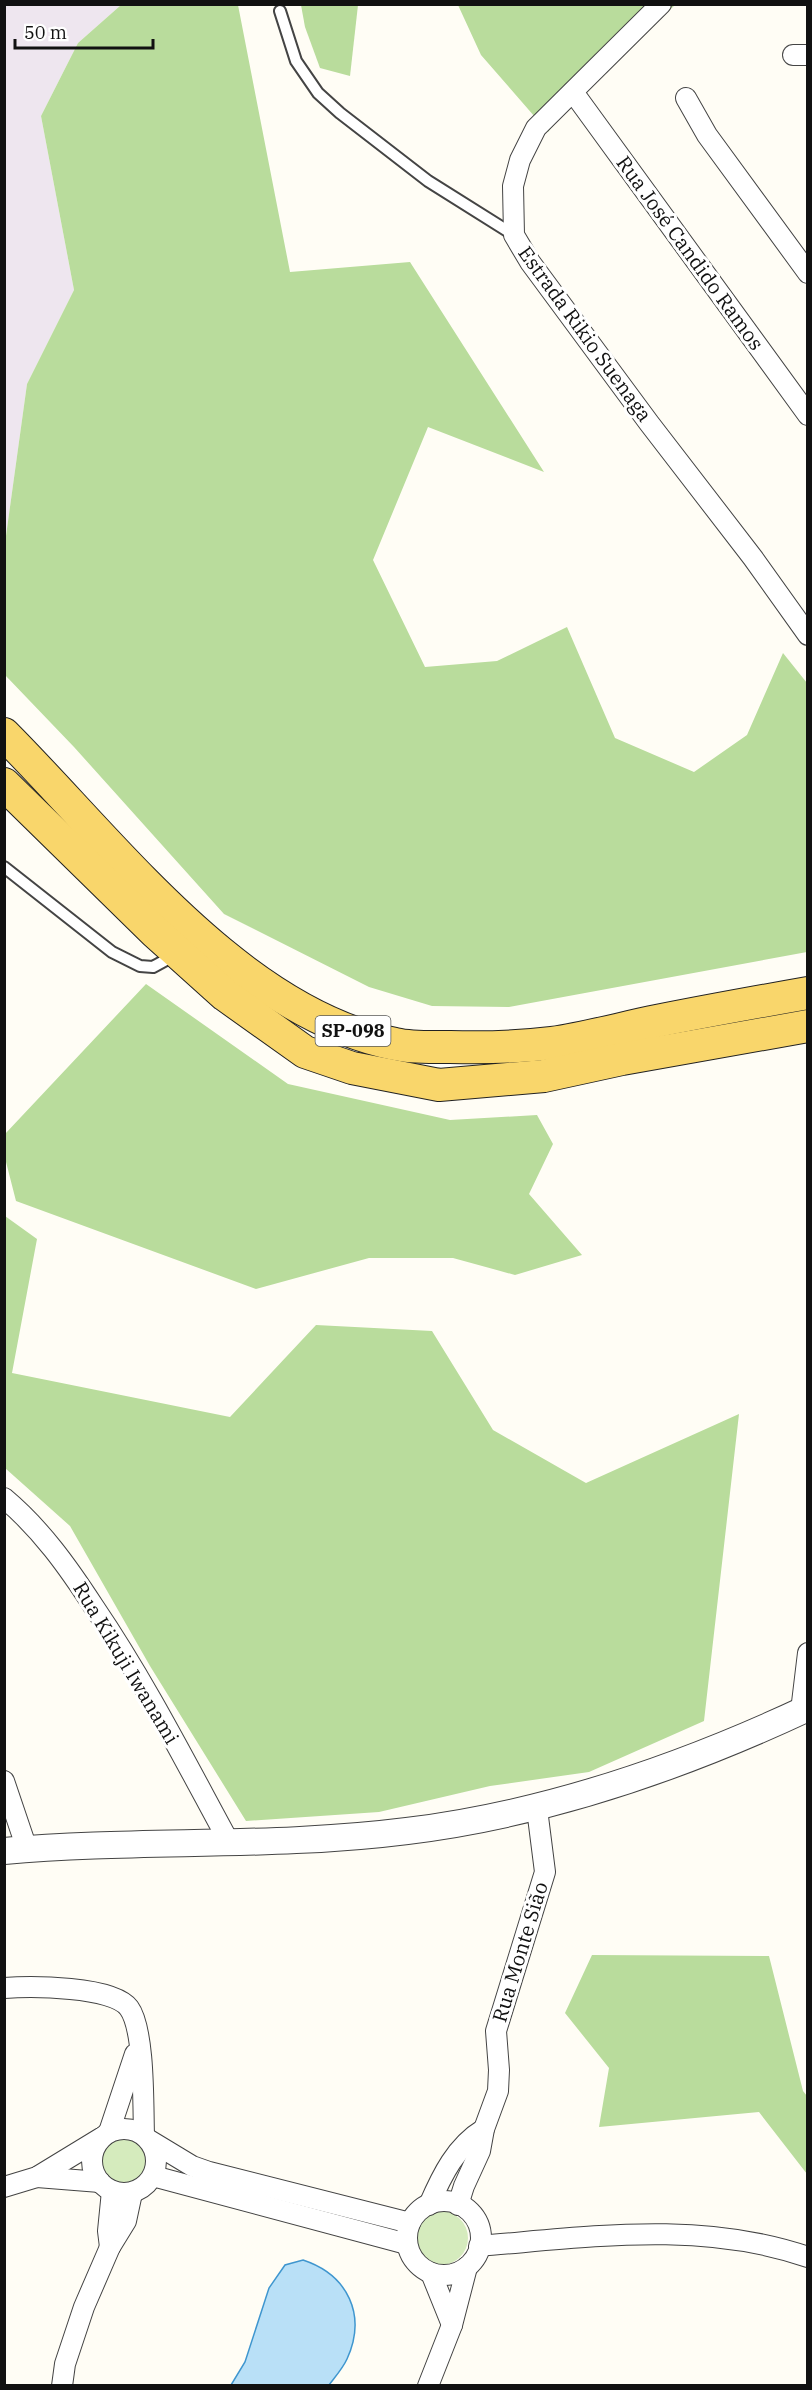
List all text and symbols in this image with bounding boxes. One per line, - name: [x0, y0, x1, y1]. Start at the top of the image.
- scale bar: [15, 12, 153, 50]
- text: 50 m: [24, 21, 67, 44]
- street label: Rua José Candido Ramos: [611, 150, 770, 355]
- street label: Estrada Rikio Suenaga: [513, 240, 658, 427]
- road number: SP-098: [316, 1016, 391, 1046]
- street label: Rua Kikuji Iwanami: [67, 1577, 186, 1749]
- street label: Rua Monte Sião: [485, 1878, 554, 2025]

